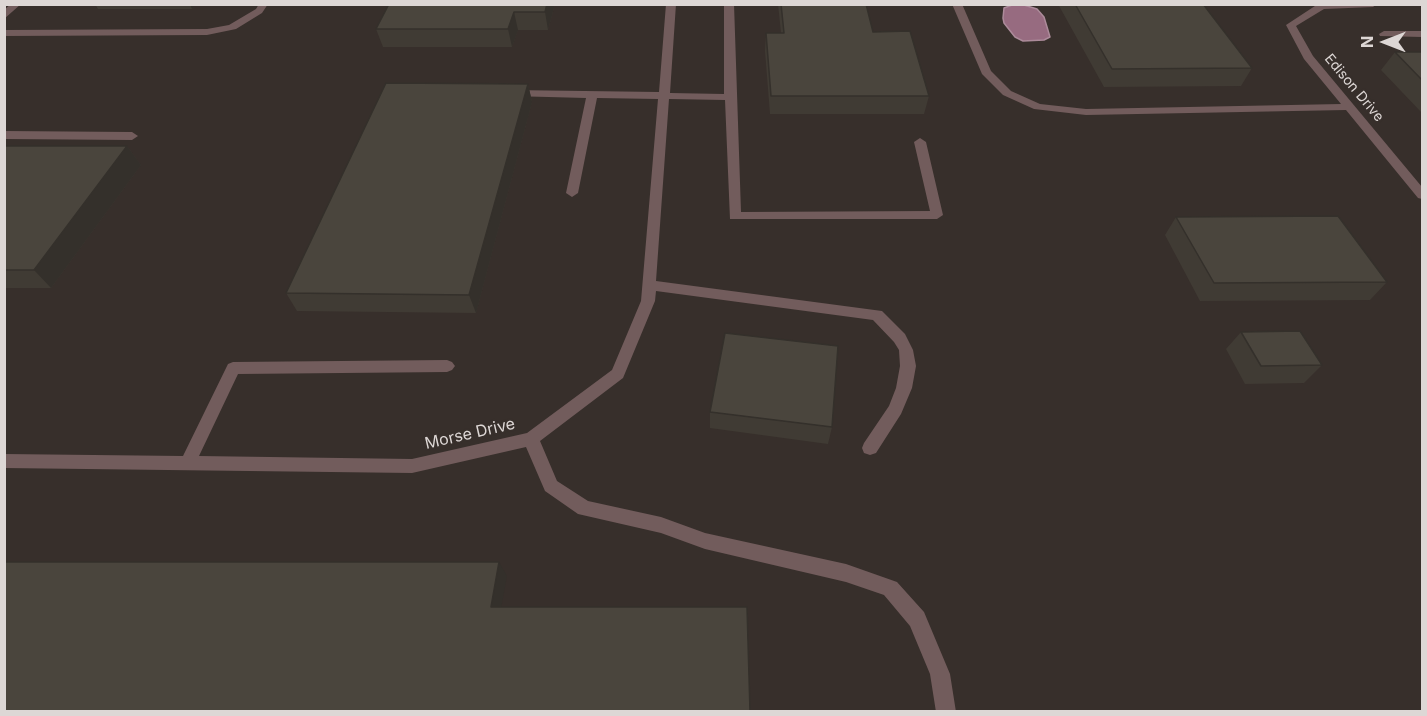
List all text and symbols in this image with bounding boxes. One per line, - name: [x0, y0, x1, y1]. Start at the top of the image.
- north arrow: [1355, 12, 1415, 72]
- text: N: [1357, 36, 1377, 48]
- street label: Edison Drive: [1321, 51, 1387, 125]
- street label: Morse Drive: [423, 414, 517, 454]

